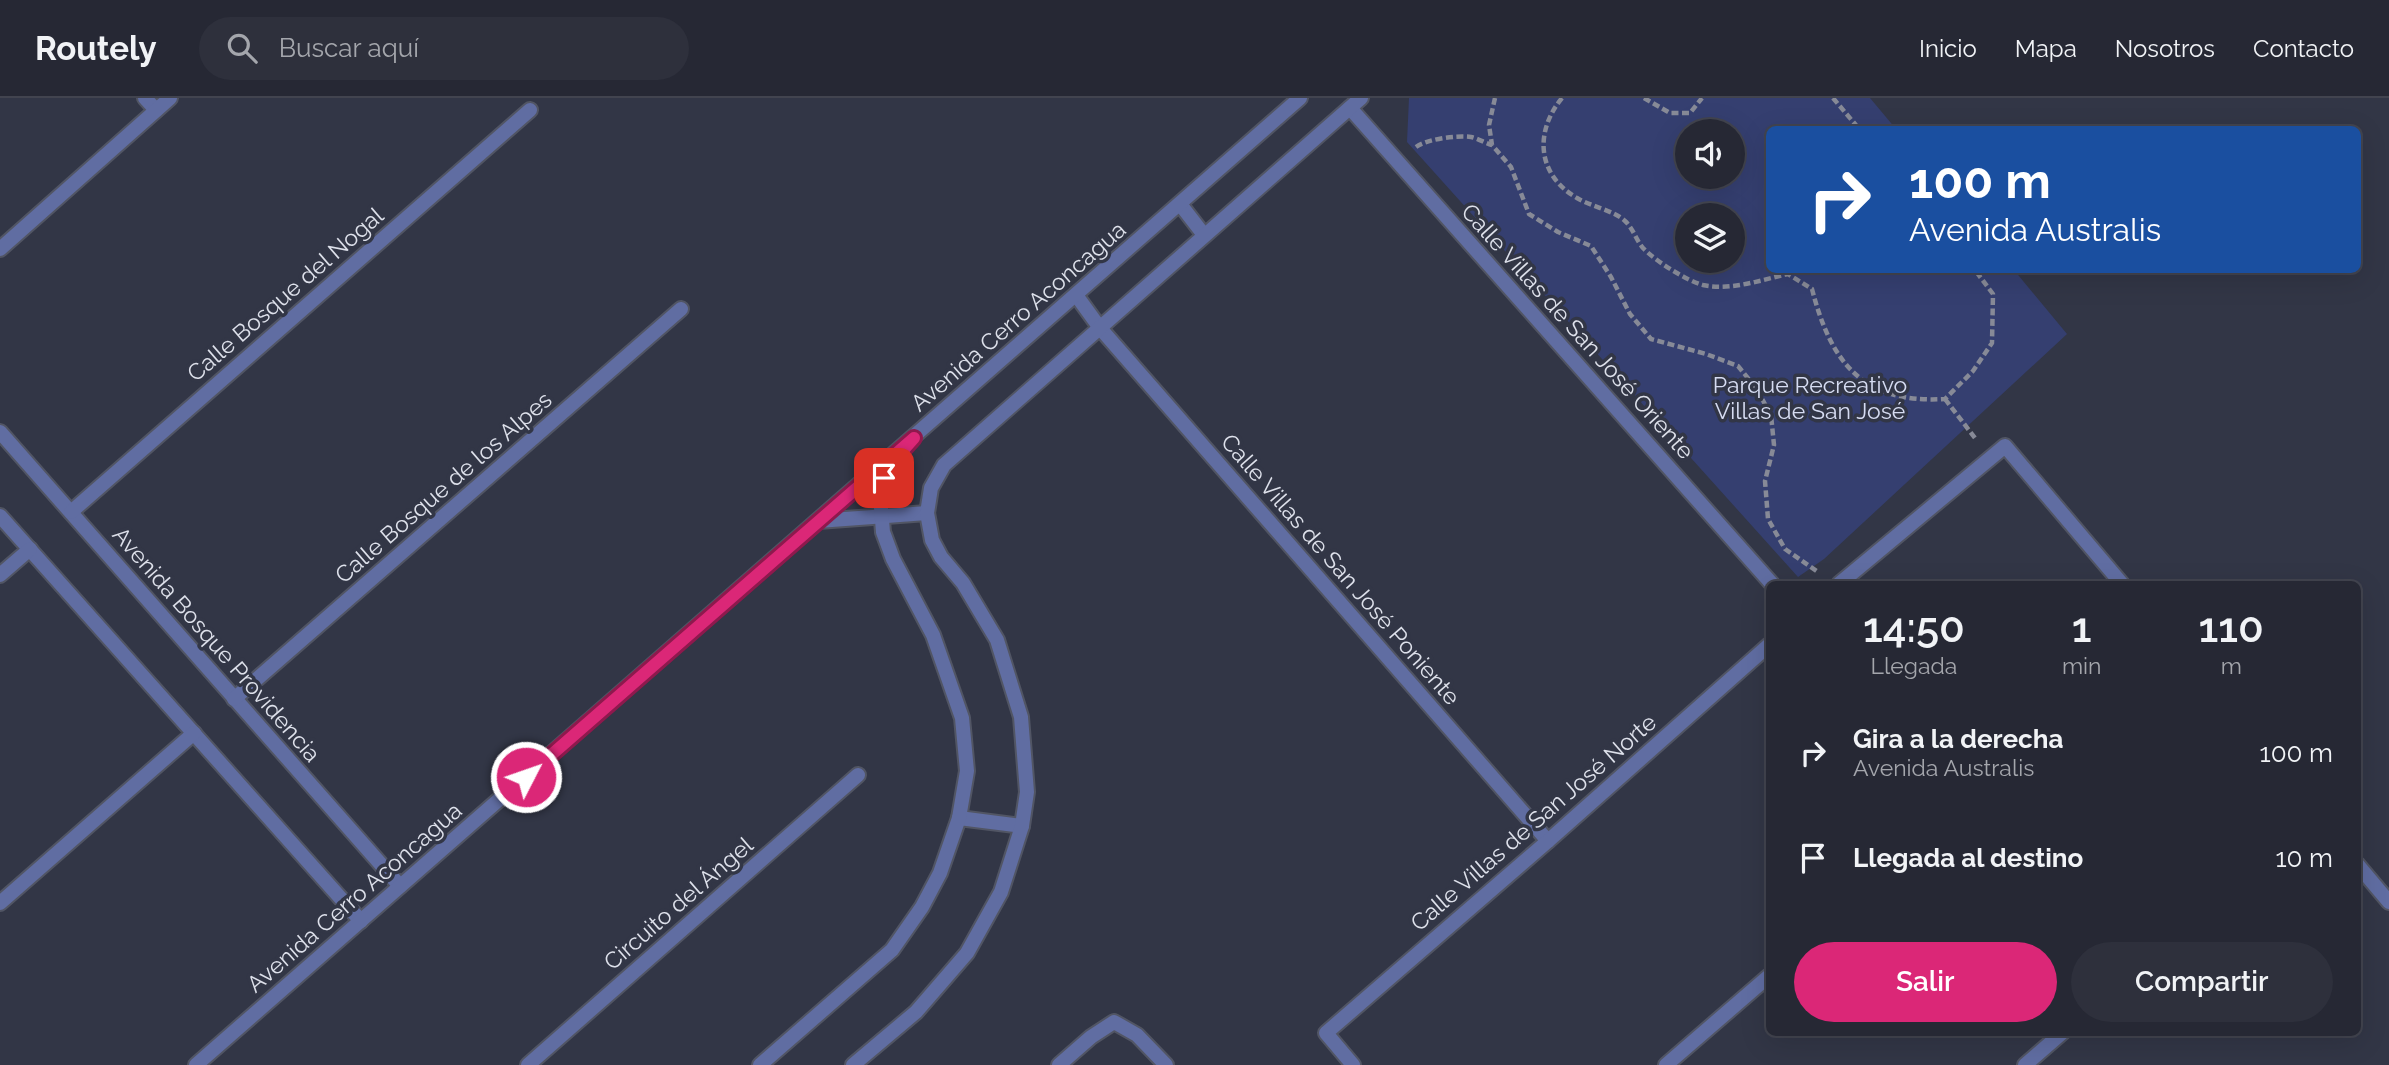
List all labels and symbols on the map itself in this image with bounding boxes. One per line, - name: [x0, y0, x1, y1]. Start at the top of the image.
- street label: Calle Villas de San José Oriente: [1456, 198, 1700, 464]
- street label: Calle Bosque del Nogal: [181, 201, 389, 387]
- street label: Avenida Cerro Aconcagua: [905, 215, 1131, 417]
- park label: Parque Recreativo Villas de San José: [1713, 371, 1907, 424]
- street label: Calle Bosque de los Alpes: [329, 386, 557, 588]
- street label: Calle Villas de San José Poniente: [1216, 428, 1466, 710]
- pin: [854, 448, 914, 508]
- street label: Avenida Bosque Providencia: [108, 521, 326, 767]
- street label: Calle Villas de San José Norte: [1405, 708, 1661, 936]
- position arrow: [489, 740, 563, 814]
- street label: Avenida Cerro Aconcagua: [241, 796, 467, 998]
- street label: Circuito del Ángel: [598, 831, 758, 975]

